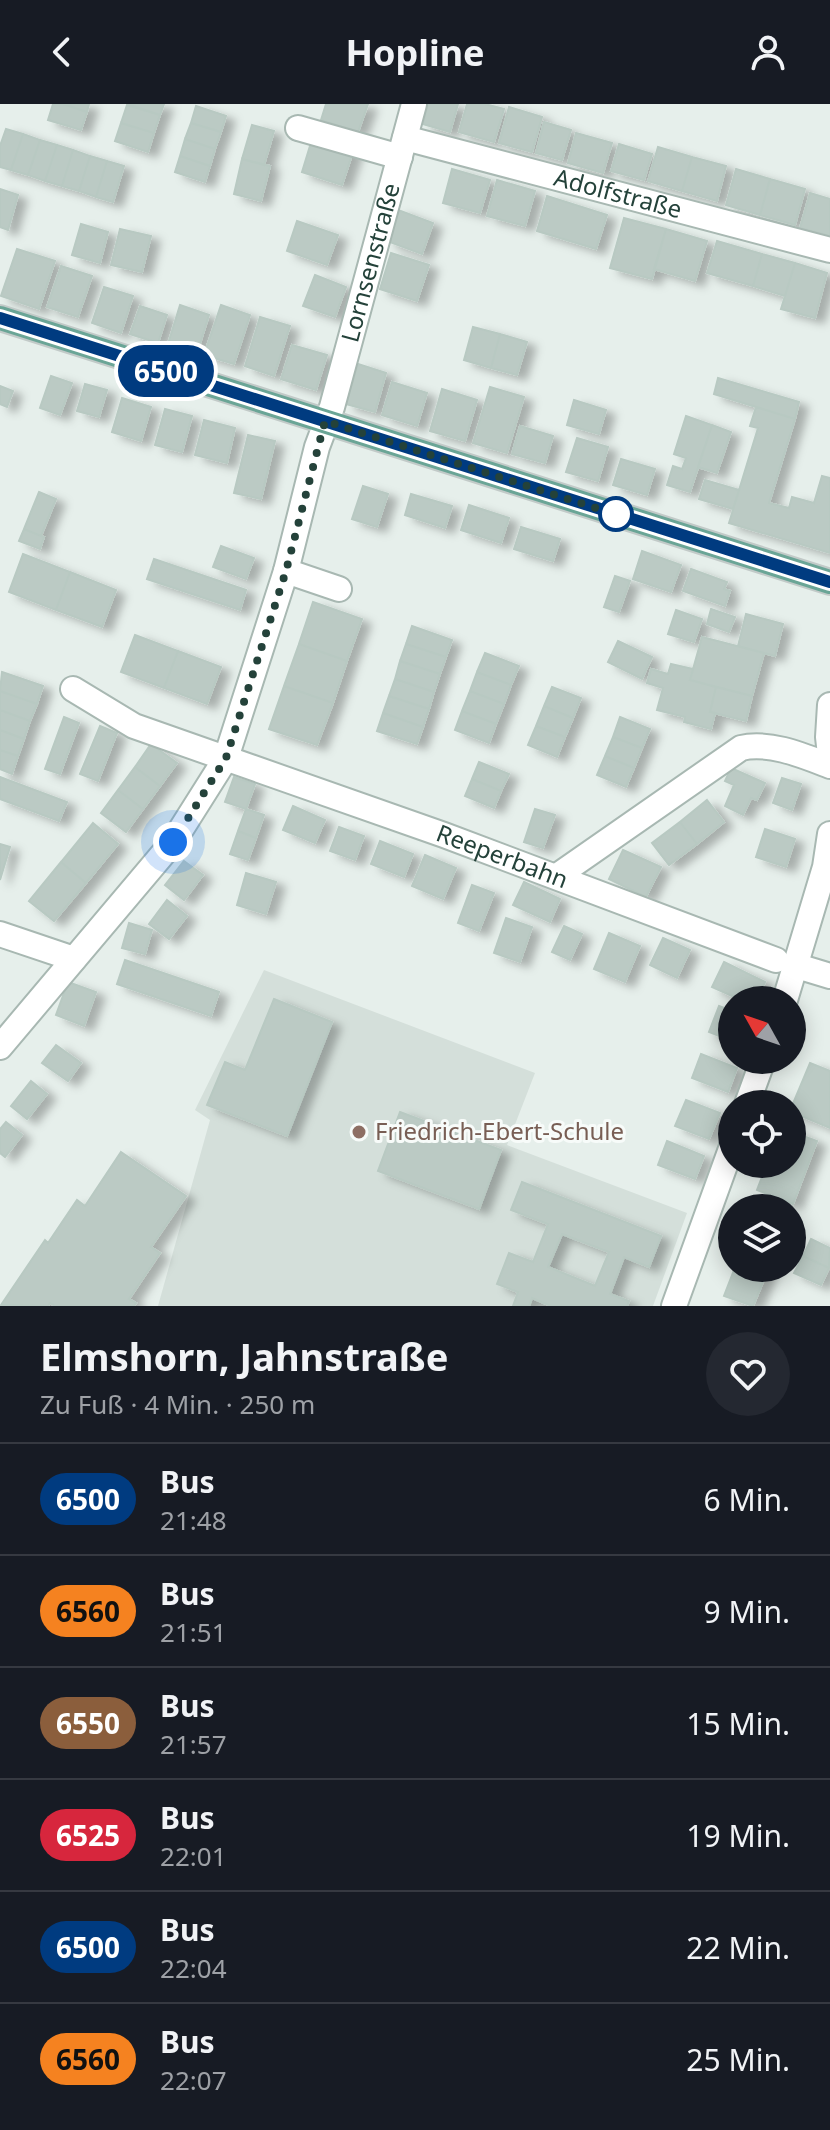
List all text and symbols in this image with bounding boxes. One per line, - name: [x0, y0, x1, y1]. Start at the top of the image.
- text: Hopline: [345, 28, 485, 77]
- icon: back: [40, 30, 84, 74]
- icon: person: [746, 30, 790, 74]
- street label: Adolfstraße: [551, 160, 686, 225]
- street label: Lornsenstraße: [332, 179, 407, 346]
- line badge: 6500: [110, 345, 222, 397]
- text: 6500: [134, 352, 198, 390]
- unlabelled marker: [599, 497, 633, 531]
- street label: Reeperbahn: [432, 816, 573, 895]
- your location: [153, 822, 193, 862]
- north arrow: [718, 986, 806, 1074]
- map controls: [718, 986, 806, 1282]
- button: locate: [718, 1090, 806, 1178]
- place label: Friedrich-Ebert-Schule: [375, 1114, 624, 1147]
- marker: Friedrich-Ebert-Schule: [350, 1123, 368, 1141]
- button: layers: [718, 1194, 806, 1282]
- text: Elmshorn, Jahnstraße: [40, 1330, 448, 1382]
- button: heart: [706, 1332, 790, 1416]
- text: Zu Fuß · 4 Min. · 250 m: [40, 1386, 315, 1422]
- text: Bus: [160, 1461, 215, 1502]
- text: 6 Min.: [704, 1479, 790, 1520]
- text: 6500: [56, 1480, 120, 1518]
- text: 21:48: [160, 1502, 227, 1538]
- text: Bus: [160, 1573, 215, 1614]
- text: 9 Min.: [704, 1591, 790, 1632]
- text: 6560: [56, 1592, 120, 1630]
- text: 21:51: [160, 1614, 227, 1650]
- text: Bus: [160, 1685, 215, 1726]
- text: 15 Min.: [686, 1703, 790, 1744]
- text: 6550: [56, 1704, 120, 1742]
- text: 21:57: [160, 1726, 227, 1762]
- text: Bus: [160, 1797, 215, 1838]
- text: 19 Min.: [686, 1815, 790, 1856]
- text: 6525: [56, 1816, 120, 1854]
- text: 22:01: [160, 1838, 227, 1874]
- text: Bus: [160, 1909, 215, 1950]
- text: 22 Min.: [686, 1927, 790, 1968]
- text: 6500: [56, 1928, 120, 1966]
- text: 22:04: [160, 1950, 227, 1986]
- text: Bus: [160, 2021, 215, 2062]
- text: 25 Min.: [686, 2039, 790, 2080]
- text: 6560: [56, 2040, 120, 2078]
- text: 22:07: [160, 2062, 227, 2098]

